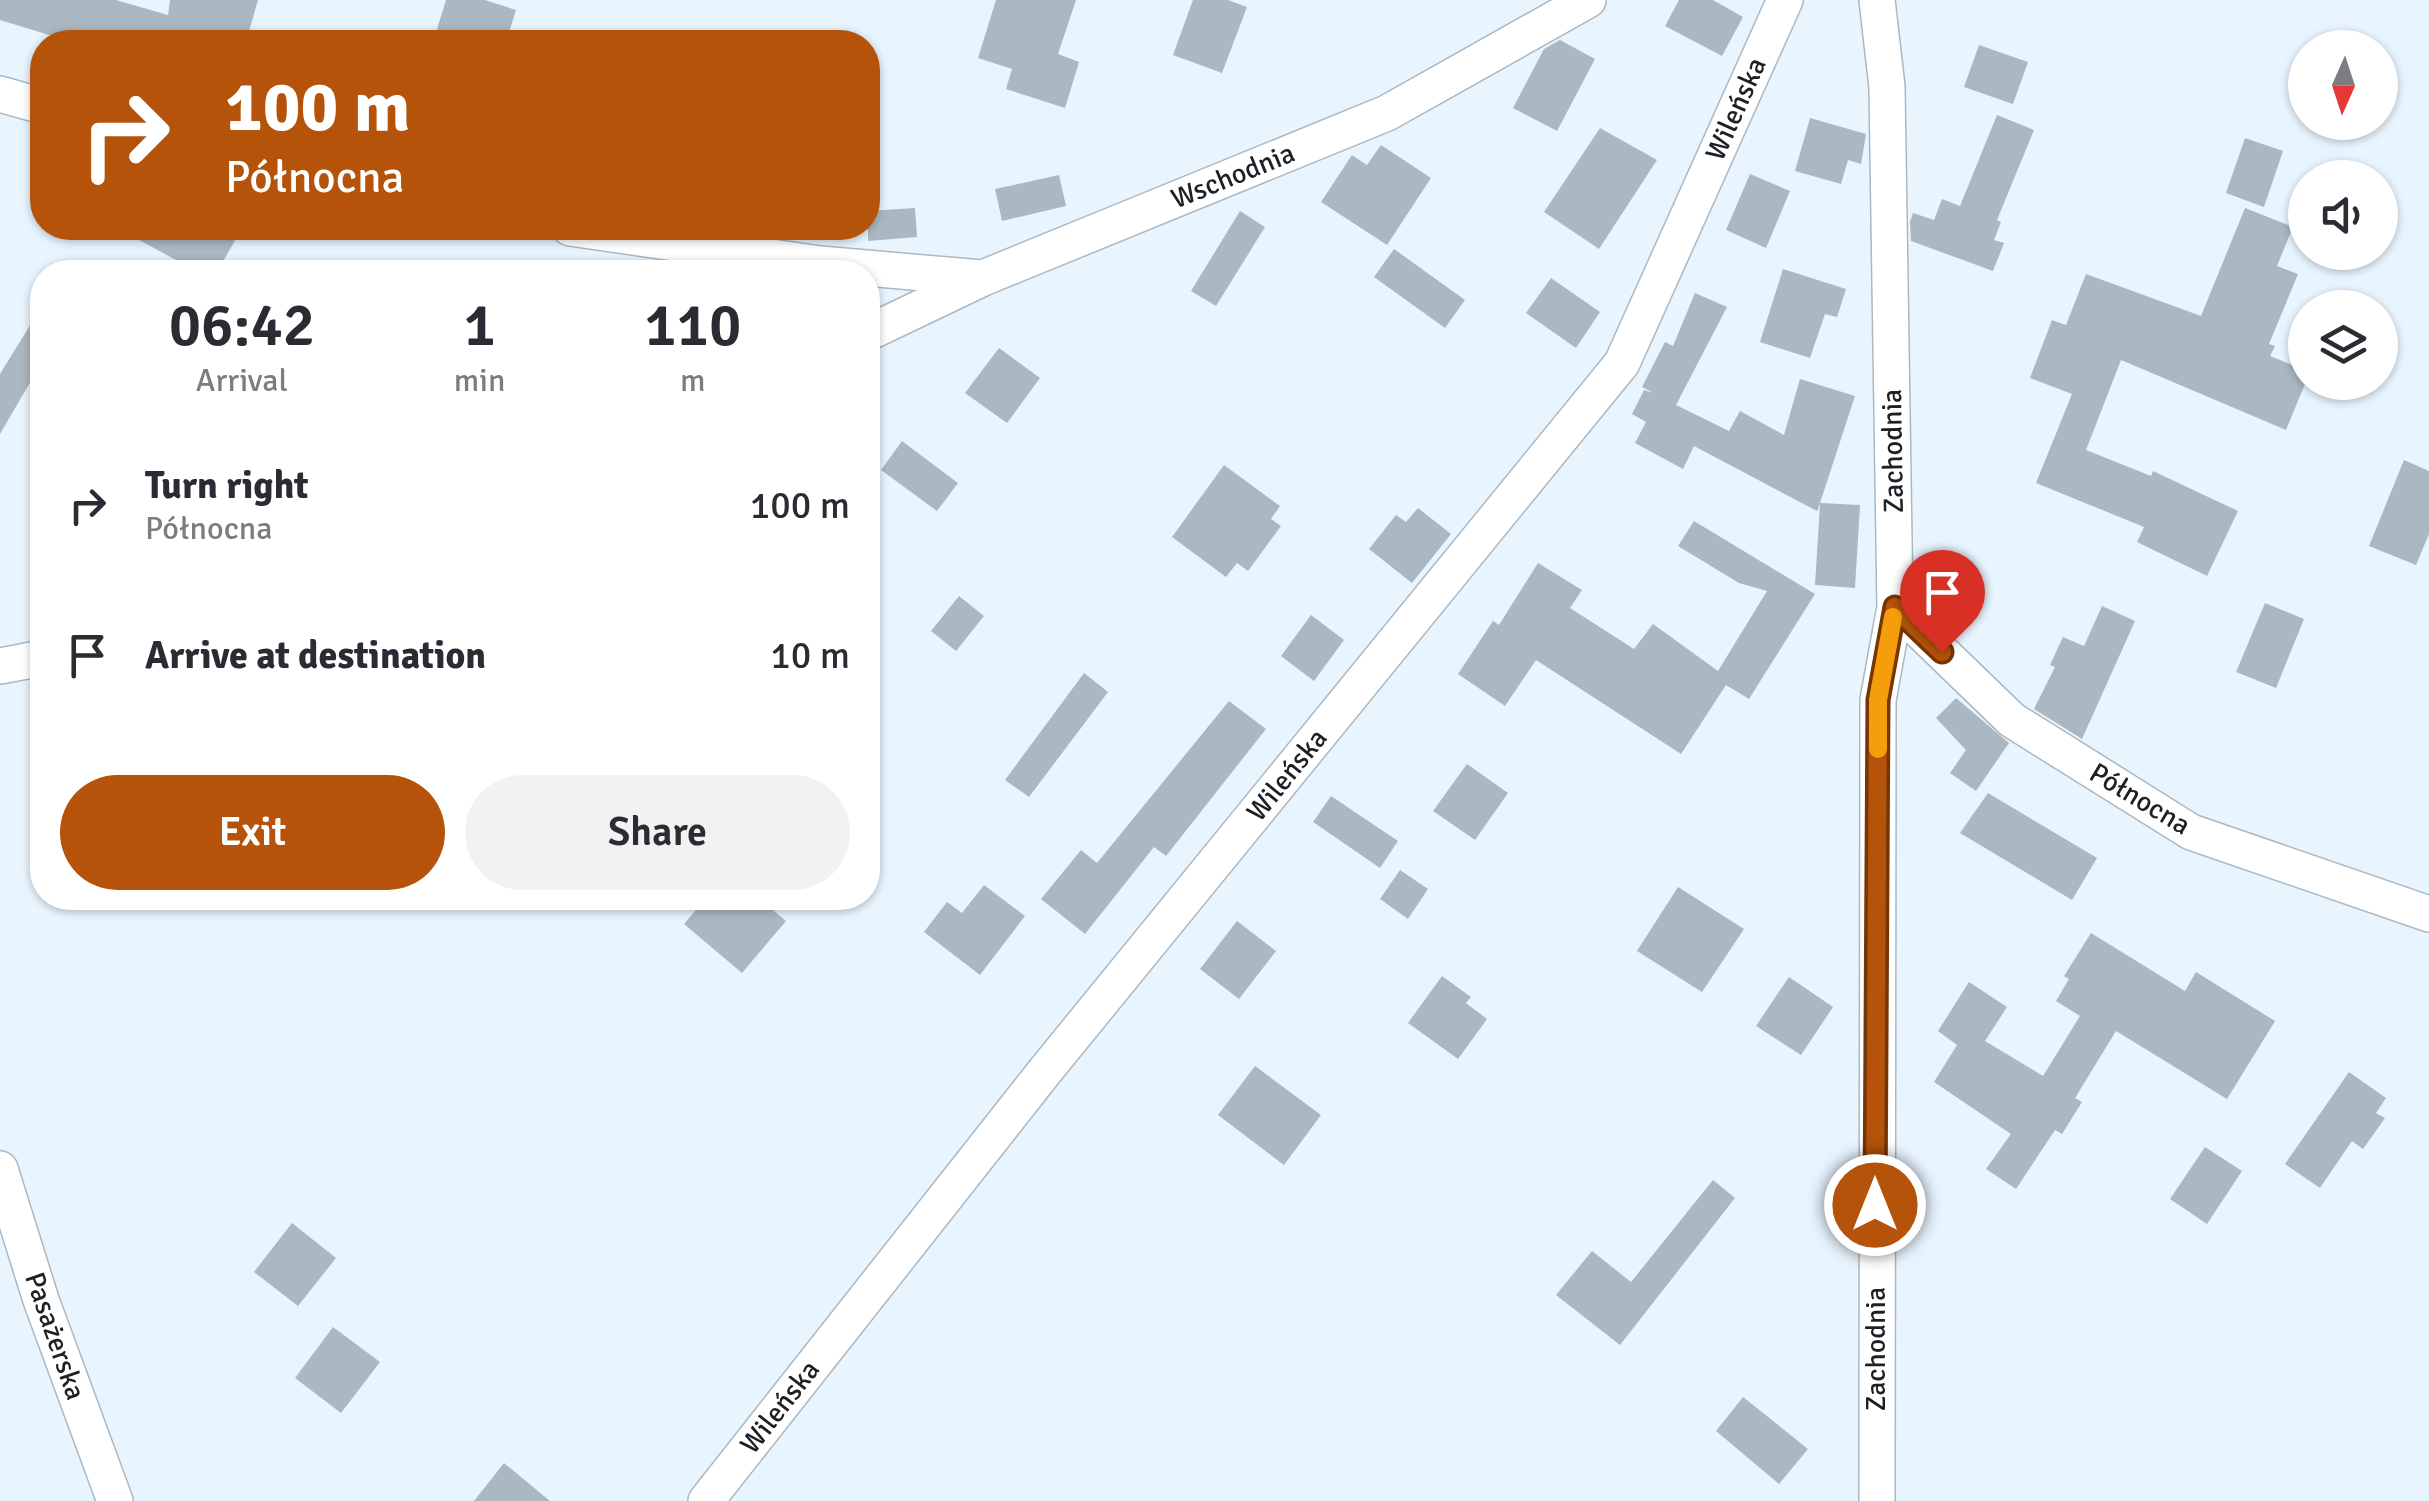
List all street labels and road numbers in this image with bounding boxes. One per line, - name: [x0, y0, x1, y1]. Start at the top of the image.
- street label: Wileńska: [1698, 52, 1774, 166]
- street label: Wschodnia: [1166, 136, 1300, 216]
- street label: Zachodnia: [1875, 389, 1911, 513]
- street label: Wileńska: [1239, 722, 1335, 828]
- street label: Północna: [2083, 756, 2197, 842]
- street label: Pasażerska: [17, 1268, 93, 1404]
- street label: Zachodnia: [1859, 1287, 1893, 1411]
- street label: Wileńska: [733, 1354, 827, 1460]

